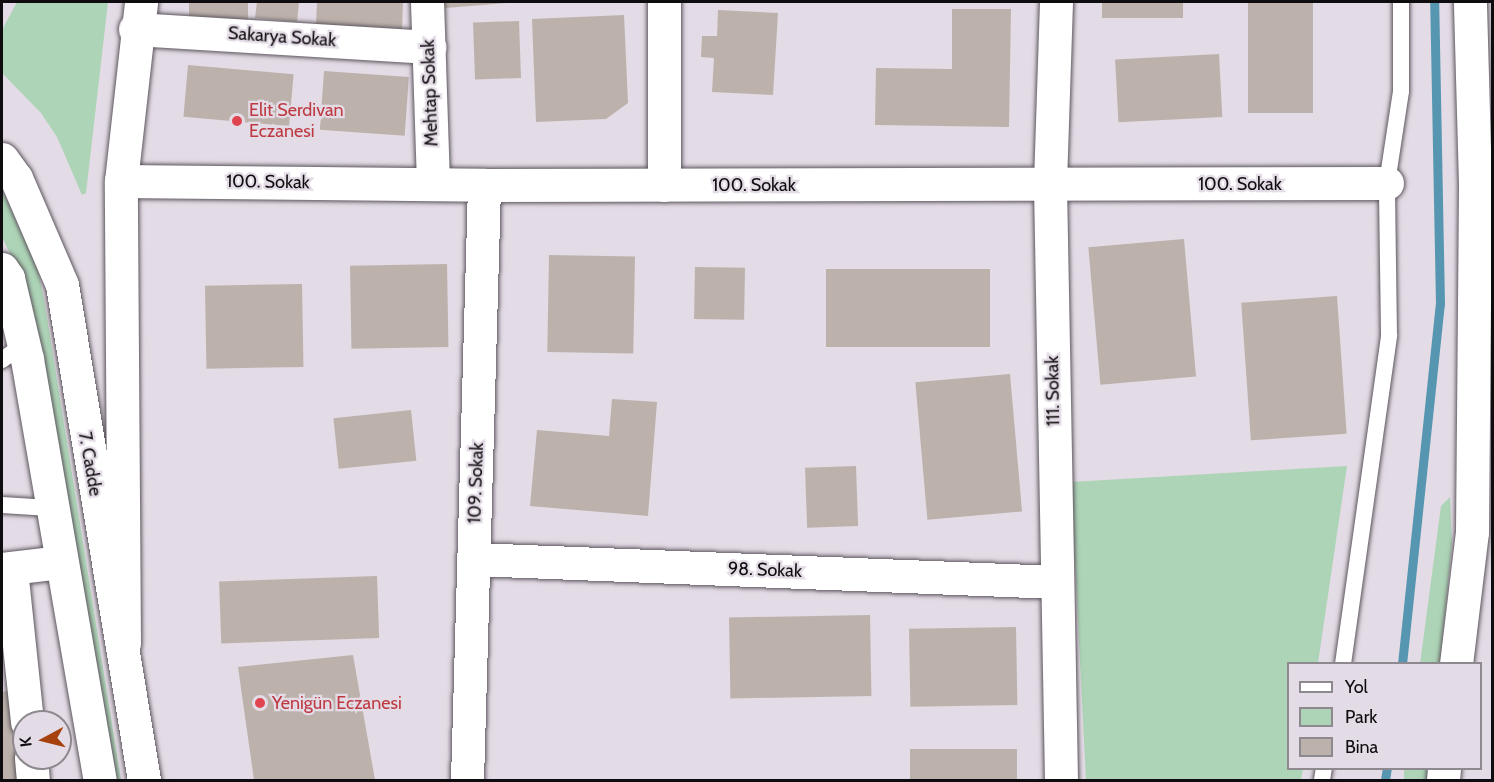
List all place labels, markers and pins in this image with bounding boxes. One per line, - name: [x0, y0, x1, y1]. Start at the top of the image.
- place label: Elit Serdivan Eczanesi: [249, 100, 344, 142]
- marker: Elit Serdivan Eczanesi: [230, 114, 244, 128]
- place label: Yenigün Eczanesi: [272, 692, 402, 714]
- marker: Yenigün Eczanesi: [253, 696, 267, 710]

